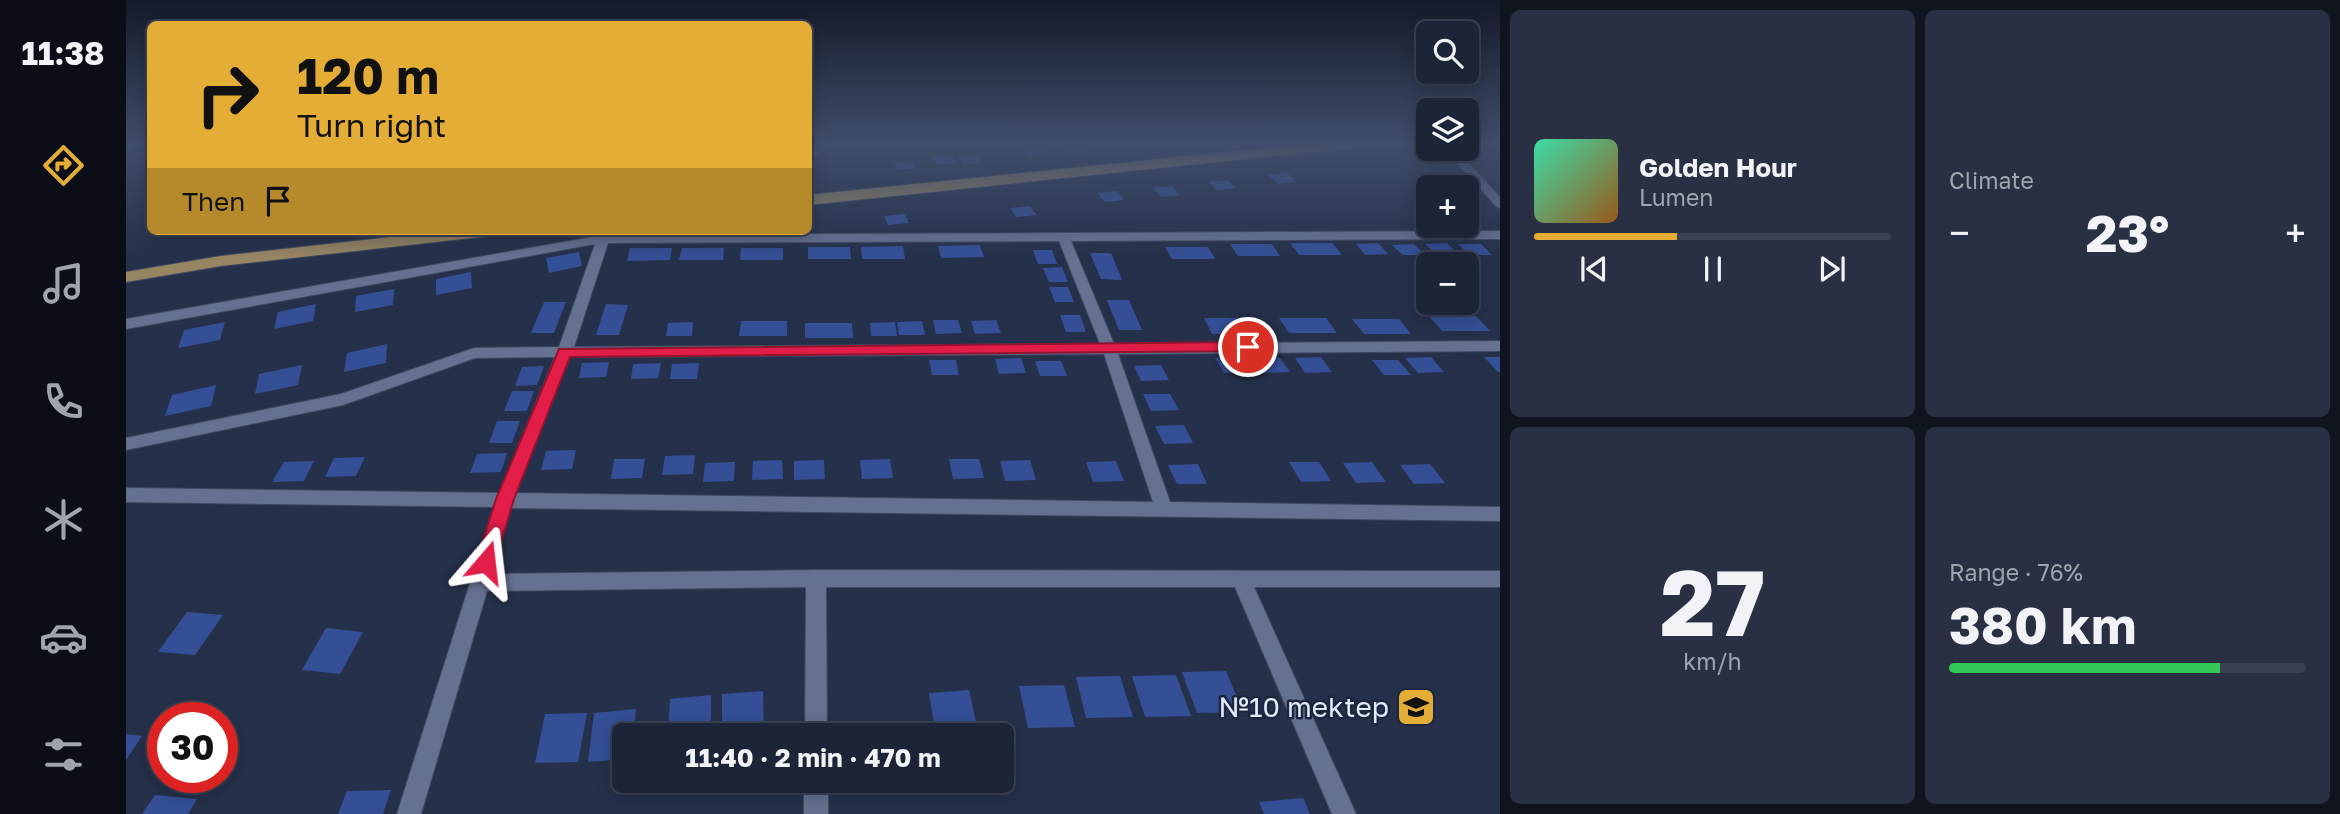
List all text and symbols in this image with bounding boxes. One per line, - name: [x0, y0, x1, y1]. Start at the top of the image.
- map controls: [1416, 21, 1479, 315]
- button: search: [1416, 21, 1479, 84]
- text: 11:38: [21, 34, 105, 72]
- text: 120 m: [297, 46, 439, 105]
- icon: right: [182, 49, 273, 140]
- button: layers: [1416, 98, 1479, 161]
- text: Turn right: [297, 106, 446, 144]
- icon: directions: [39, 141, 88, 190]
- text: Golden Hour: [1639, 152, 1797, 183]
- text: Climate: [1949, 166, 2034, 194]
- button: +: [1416, 175, 1479, 238]
- icon: arrive: [259, 182, 297, 220]
- text: Lumen: [1639, 183, 1713, 211]
- text: Then: [182, 186, 245, 217]
- text: 23°: [2086, 201, 2169, 263]
- text: −: [1949, 210, 1970, 255]
- text: +: [2285, 210, 2306, 255]
- icon: previous: [1575, 250, 1613, 288]
- icon: pause: [1694, 250, 1732, 288]
- icon: next: [1813, 250, 1851, 288]
- button: −: [1416, 252, 1479, 315]
- icon: music: [39, 259, 88, 308]
- pin: [1218, 317, 1278, 377]
- icon: arrive: [1229, 328, 1267, 366]
- icon: phone: [39, 377, 88, 426]
- icon: climate: [39, 495, 88, 544]
- position arrow: [449, 525, 523, 599]
- text: 27: [1660, 547, 1765, 656]
- text: Range · 76%: [1949, 558, 2083, 586]
- text: 380 km: [1949, 593, 2136, 655]
- icon: car: [39, 613, 88, 662]
- text: km/h: [1683, 647, 1742, 675]
- school or university icon: №10 mektep: [1395, 686, 1437, 728]
- place label: №10 mektep: [1218, 690, 1389, 723]
- speed limit sign: 30: [147, 702, 238, 793]
- icon: filters: [39, 730, 88, 779]
- text: 11:40 · 2 min · 470 m: [685, 742, 941, 773]

